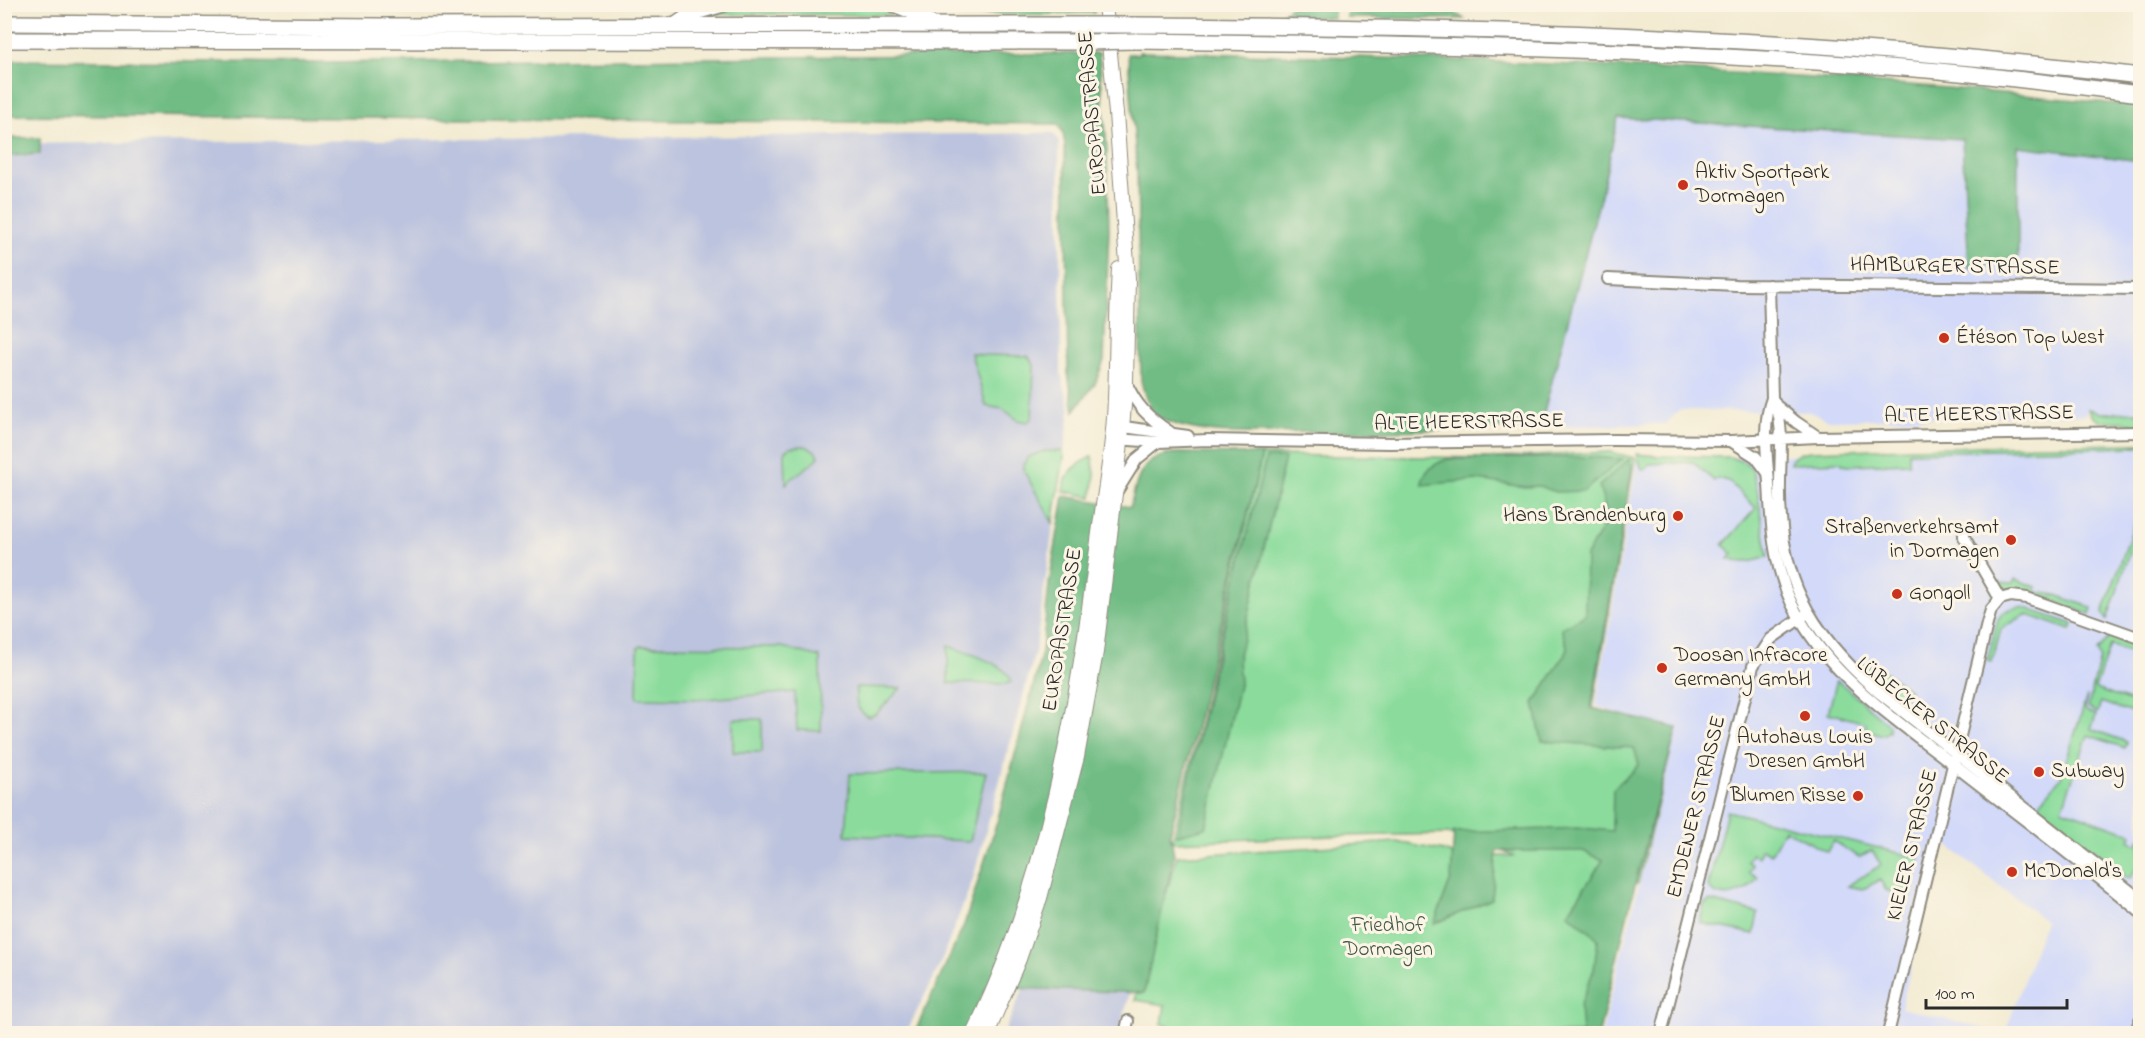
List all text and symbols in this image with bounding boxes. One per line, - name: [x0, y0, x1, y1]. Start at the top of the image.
- street label: EUROPASTRASSE: [1071, 29, 1115, 197]
- place label: Aktiv Sportpark Dormagen: [1694, 158, 1830, 214]
- marker: Aktiv Sportpark Dormagen: [1676, 178, 1690, 192]
- street label: HAMBURGER STRASSE: [1850, 250, 2060, 284]
- place label: Étéson Top West: [1956, 323, 2105, 353]
- marker: Étéson Top West: [1937, 331, 1951, 345]
- street label: ALTE HEERSTRASSE: [1884, 398, 2074, 432]
- street label: ALTE HEERSTRASSE: [1374, 406, 1564, 440]
- place label: Hans Brandenburg: [1503, 501, 1666, 533]
- marker: Hans Brandenburg: [1671, 509, 1685, 523]
- place label: Straßenverkehrsamt in Dormagen: [1825, 513, 1999, 569]
- marker: Straßenverkehrsamt in Dormagen: [2004, 533, 2018, 547]
- street label: EUROPASTRASSE: [1035, 546, 1091, 714]
- place label: Gongoll: [1909, 579, 1970, 611]
- marker: Gongoll: [1890, 587, 1904, 601]
- place label: Doosan Infracore Germany GmbH: [1673, 641, 1828, 697]
- street label: LÜBECKER STRASSE: [1849, 650, 2015, 792]
- marker: Doosan Infracore Germany GmbH: [1655, 661, 1669, 675]
- marker: Autohaus Louis Dresen GmbH: [1798, 709, 1812, 723]
- street label: EMDENER STRASSE: [1660, 713, 1734, 901]
- place label: Autohaus Louis Dresen GmbH: [1737, 723, 1873, 777]
- place label: Subway: [2051, 757, 2124, 789]
- marker: Subway: [2032, 765, 2046, 779]
- street label: KIELER STRASSE: [1880, 766, 1946, 924]
- place label: Blumen Risse: [1729, 781, 1847, 811]
- marker: Blumen Risse: [1851, 789, 1865, 803]
- place label: McDonald's: [2024, 857, 2122, 887]
- marker: McDonald's: [2005, 865, 2019, 879]
- park label: Friedhof Dormagen: [1342, 911, 1433, 967]
- scale bar: [1926, 972, 2067, 1010]
- text: 100 m: [1935, 982, 1975, 1008]

